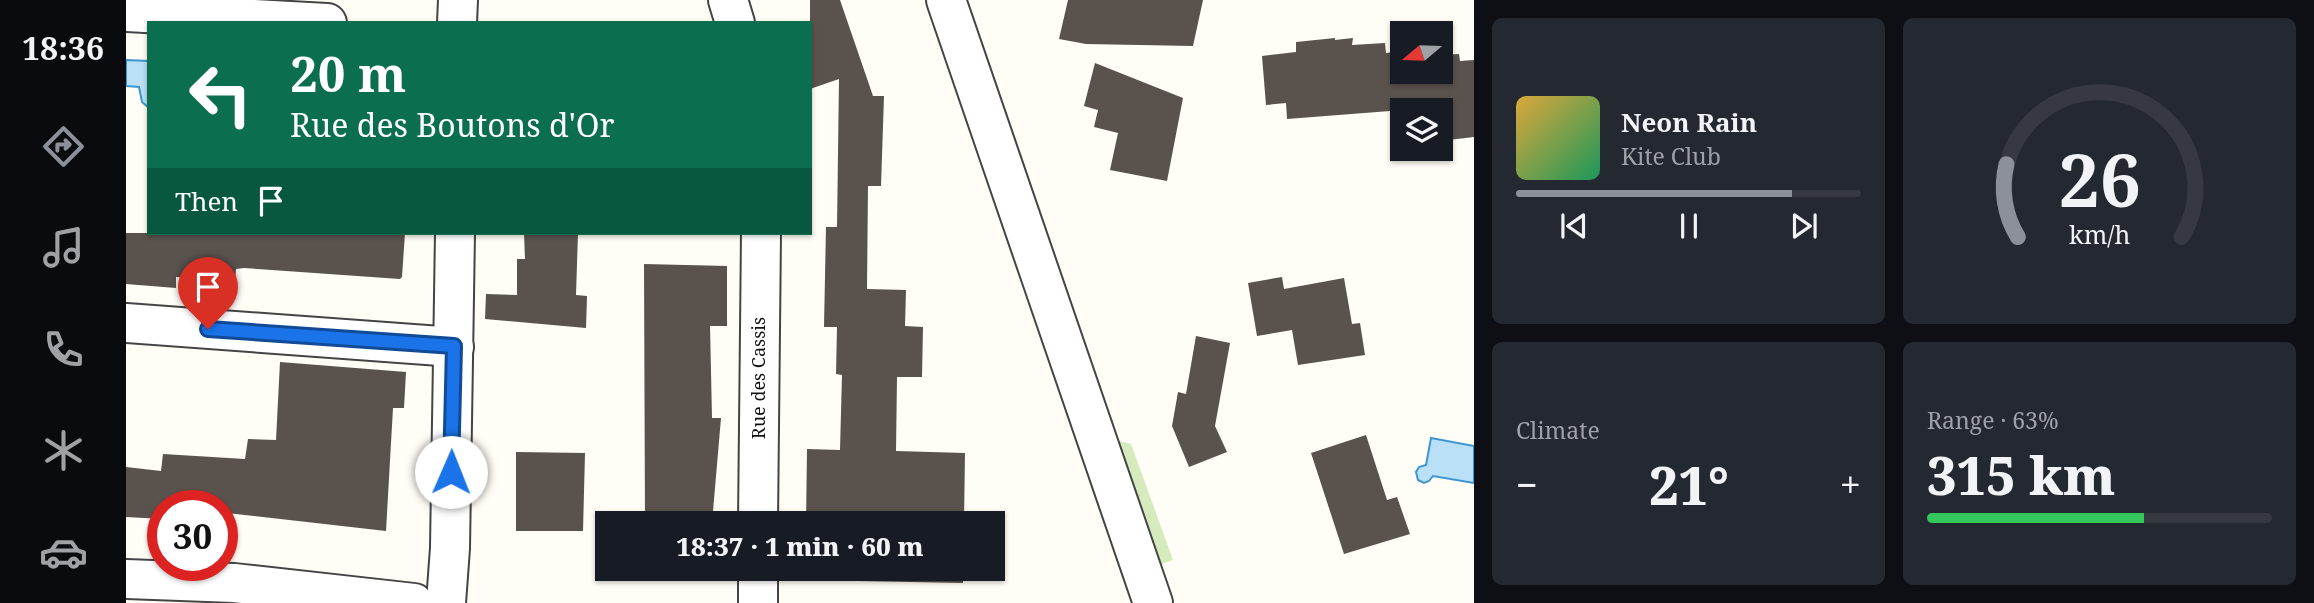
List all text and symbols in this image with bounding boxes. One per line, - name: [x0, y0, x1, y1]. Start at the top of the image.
- north arrow: [1390, 21, 1452, 84]
- map controls: [1390, 21, 1453, 161]
- text: 18:36: [22, 26, 104, 69]
- text: 20 m: [290, 40, 406, 106]
- icon: left: [175, 49, 266, 140]
- button: layers: [1390, 98, 1453, 161]
- text: Rue des Boutons d'Or: [290, 103, 615, 146]
- text: Neon Rain: [1621, 104, 1757, 140]
- icon: directions: [39, 122, 88, 171]
- text: 26: [2058, 129, 2141, 228]
- text: Kite Club: [1621, 140, 1721, 172]
- icon: arrive: [252, 182, 290, 220]
- text: Then: [175, 183, 238, 219]
- icon: previous: [1555, 207, 1593, 245]
- icon: pause: [1670, 207, 1708, 245]
- icon: next: [1785, 207, 1823, 245]
- text: km/h: [2069, 217, 2130, 251]
- icon: music: [39, 223, 88, 272]
- pin: [178, 257, 238, 329]
- icon: arrive: [189, 268, 227, 306]
- street label: Rue des Cassis: [746, 317, 770, 439]
- icon: phone: [39, 325, 88, 374]
- text: Range · 63%: [1927, 404, 2059, 436]
- text: Climate: [1516, 414, 1600, 446]
- icon: climate: [39, 426, 88, 475]
- position arrow: [414, 435, 488, 509]
- text: 315 km: [1927, 439, 2115, 510]
- text: 21°: [1649, 449, 1729, 520]
- text: −: [1516, 458, 1538, 510]
- text: +: [1840, 458, 1861, 510]
- speed limit sign: 30: [147, 490, 238, 581]
- icon: car: [39, 528, 88, 577]
- text: 18:37 · 1 min · 60 m: [676, 528, 924, 564]

